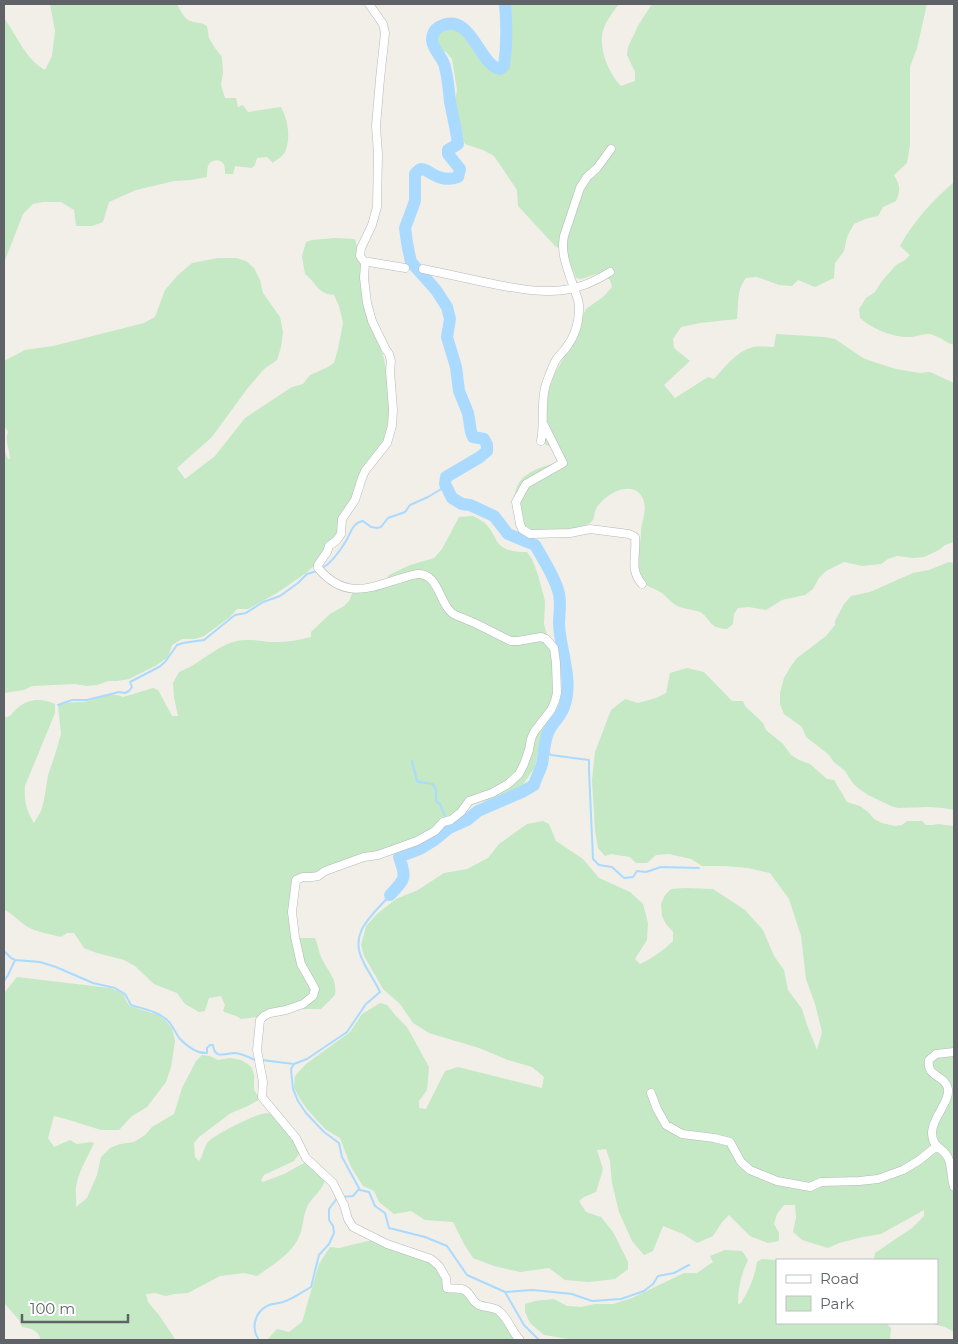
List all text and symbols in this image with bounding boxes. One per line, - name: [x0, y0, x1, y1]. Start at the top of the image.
- legend: [776, 1259, 938, 1324]
- text: Road: [820, 1269, 859, 1288]
- scale bar: [22, 1292, 129, 1324]
- text: Park: [820, 1294, 854, 1313]
- text: 100 m: [30, 1299, 75, 1318]

